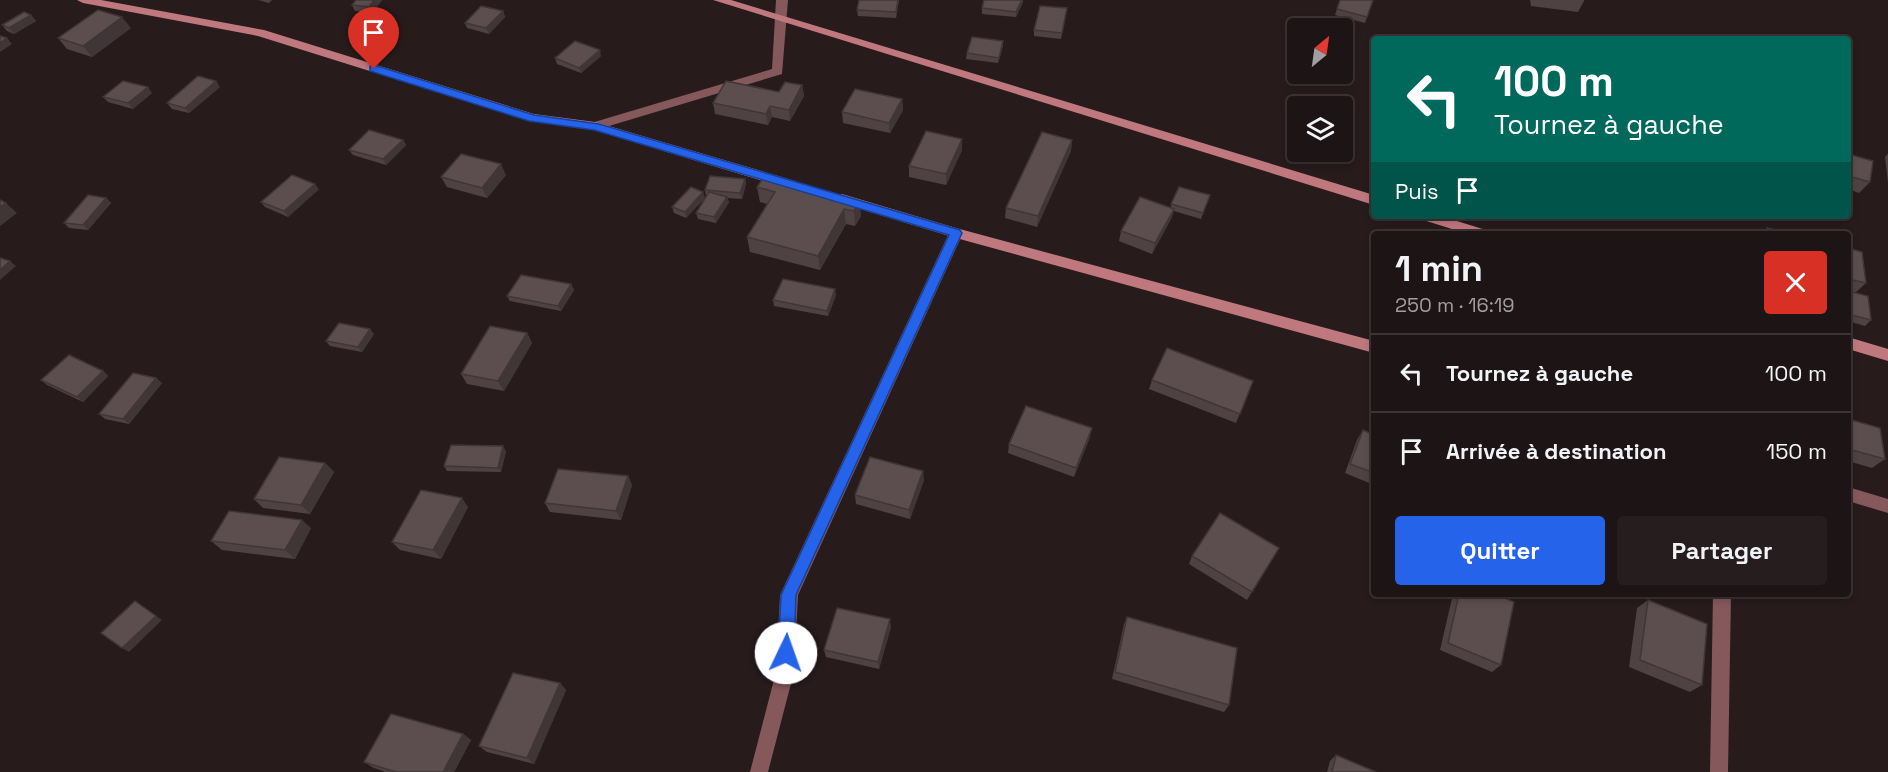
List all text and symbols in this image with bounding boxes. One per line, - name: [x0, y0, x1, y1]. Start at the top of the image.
- pin: [348, 7, 399, 69]
- icon: arrive: [357, 16, 390, 49]
- north arrow: [1287, 18, 1353, 84]
- map controls: [1287, 18, 1353, 162]
- text: 100 m: [1494, 55, 1614, 108]
- icon: left: [1395, 60, 1473, 138]
- button: layers: [1287, 96, 1353, 162]
- text: Tournez à gauche: [1494, 107, 1724, 142]
- icon: arrive: [1451, 174, 1484, 207]
- text: Puis: [1395, 177, 1439, 205]
- text: 1 min: [1395, 246, 1483, 292]
- button: close: [1764, 251, 1827, 314]
- text: 250 m · 16:19: [1395, 292, 1514, 318]
- icon: left: [1395, 357, 1428, 390]
- text: Tournez à gauche: [1446, 359, 1633, 387]
- text: 100 m: [1765, 359, 1827, 387]
- icon: arrive: [1395, 435, 1428, 468]
- text: Arrivée à destination: [1446, 437, 1667, 465]
- text: 150 m: [1766, 437, 1827, 465]
- button: Quitter: [1395, 516, 1605, 585]
- button: Partager: [1617, 516, 1827, 585]
- position arrow: [754, 621, 818, 685]

